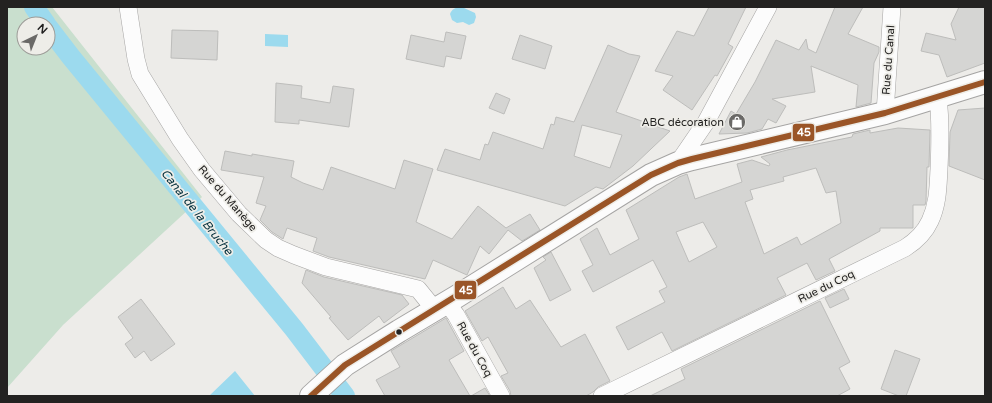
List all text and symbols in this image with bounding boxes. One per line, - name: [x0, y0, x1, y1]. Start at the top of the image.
- north arrow: [16, 16, 56, 56]
- text: N: [35, 21, 50, 37]
- street label: Rue du Canal: [880, 25, 897, 95]
- shop icon: ABC décoration: [727, 112, 747, 132]
- place label: ABC décoration: [641, 116, 724, 129]
- line badge: 45: [792, 123, 815, 142]
- text: 45: [797, 126, 811, 139]
- street label: Rue du Manège: [195, 163, 260, 234]
- water label: Canal de la Bruche: [158, 166, 237, 259]
- street label: Rue du Coq: [796, 267, 857, 306]
- line badge: 45: [454, 280, 477, 300]
- text: 45: [459, 284, 473, 297]
- street label: Rue du Coq: [454, 319, 495, 379]
- unlabelled marker: [394, 327, 404, 337]

